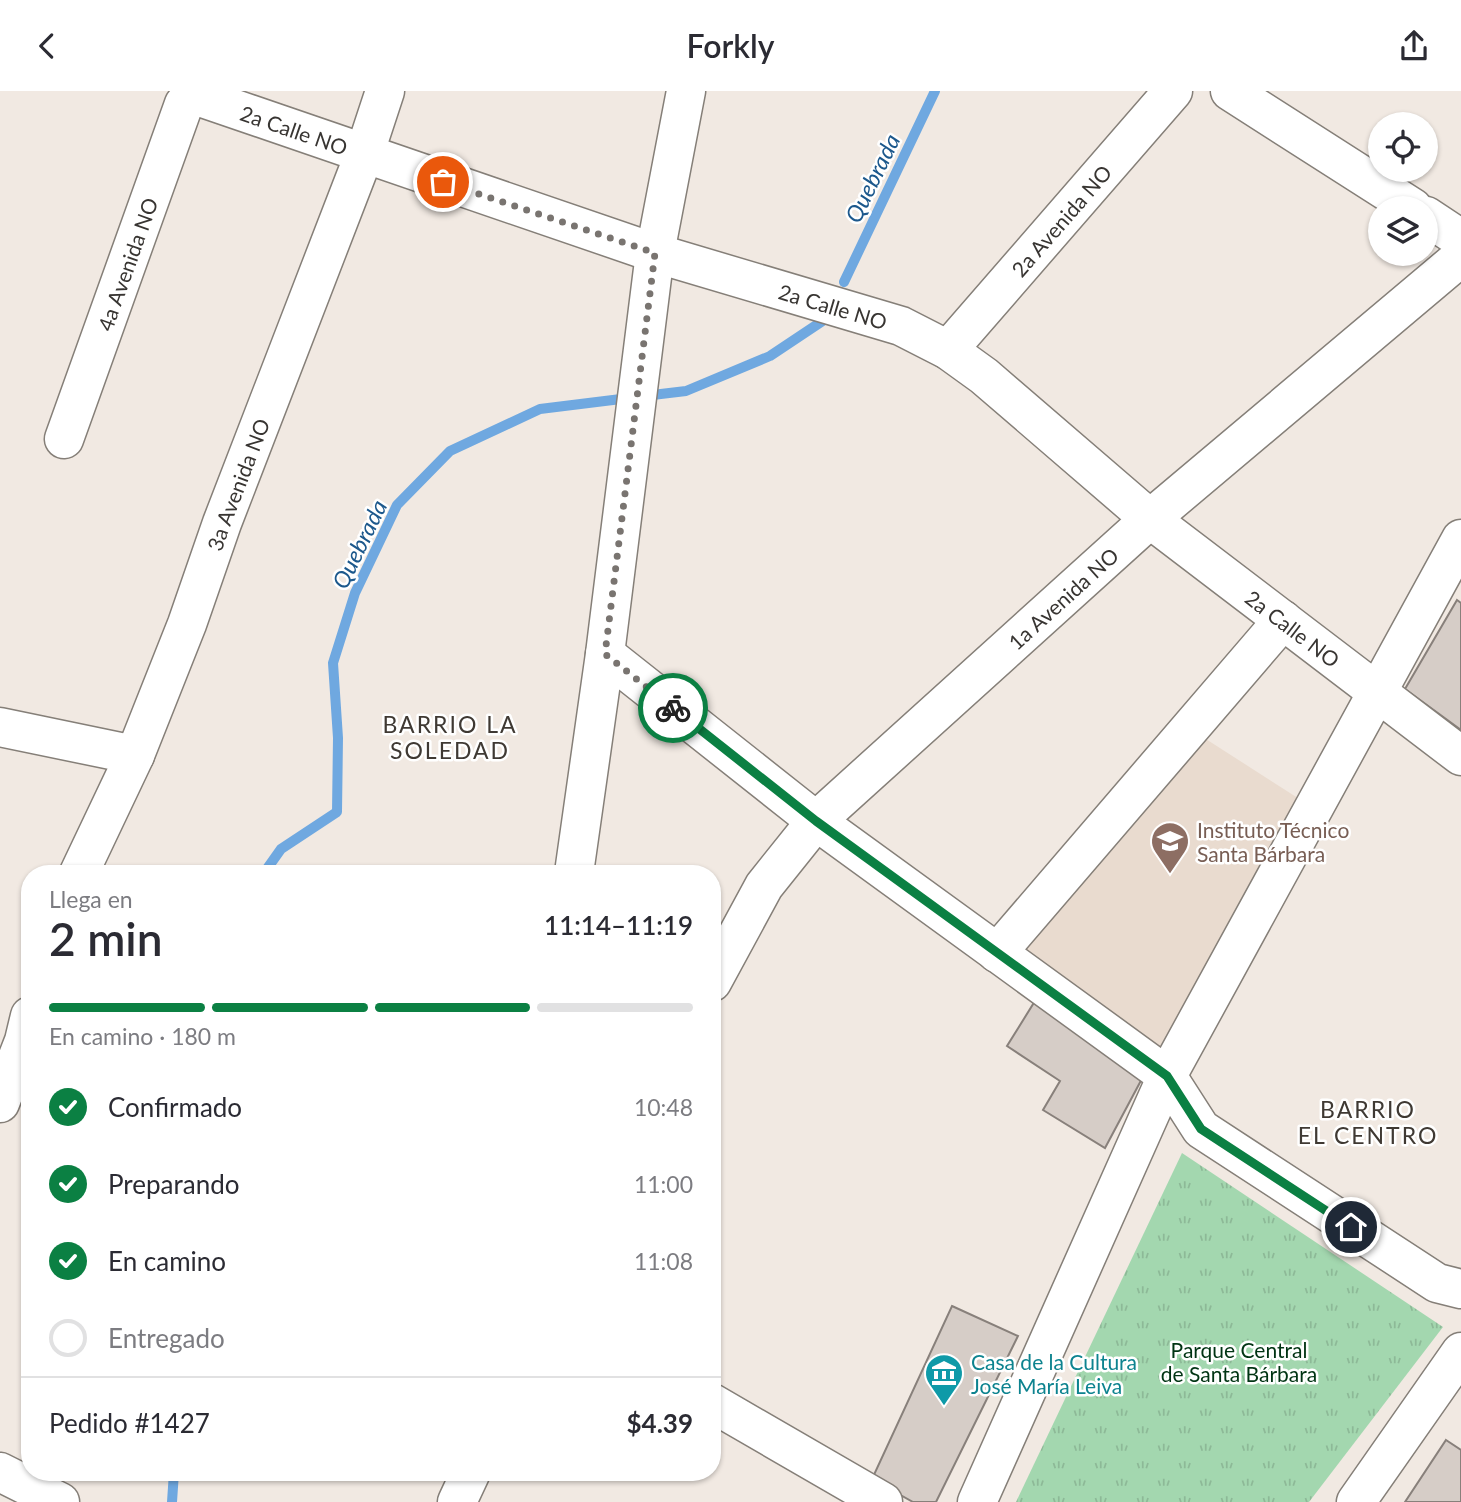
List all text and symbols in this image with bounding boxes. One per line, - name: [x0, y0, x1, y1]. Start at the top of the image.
- text: Forkly: [687, 26, 774, 65]
- icon: back: [28, 27, 66, 65]
- icon: share: [1395, 27, 1433, 65]
- street label: 2a Calle NO: [237, 99, 351, 159]
- map controls: [1368, 112, 1438, 266]
- button: locate: [1368, 112, 1438, 182]
- water label: Quebrada: [839, 129, 905, 227]
- pin: [413, 152, 473, 212]
- street label: 2a Avenida NO: [1006, 159, 1116, 281]
- icon: bag: [424, 163, 462, 201]
- street label: 4a Avenida NO: [91, 194, 162, 334]
- button: layers: [1368, 196, 1438, 266]
- street label: 2a Calle NO: [776, 278, 890, 334]
- street label: 3a Avenida NO: [201, 415, 274, 554]
- water label: Quebrada: [326, 495, 392, 593]
- street label: 1a Avenida NO: [1003, 542, 1123, 654]
- street label: 2a Calle NO: [1241, 584, 1345, 672]
- courier: [638, 673, 708, 743]
- icon: bike: [654, 689, 692, 727]
- district label: BARRIO LA SOLEDAD: [382, 710, 518, 764]
- place label: Instituto Técnico Santa Bárbara: [1197, 817, 1349, 866]
- school or university icon: Instituto Técnico Santa Bárbara: [1149, 820, 1191, 875]
- text: Llega en: [49, 885, 133, 913]
- text: 11:14–11:19: [544, 909, 693, 941]
- text: 2 min: [49, 911, 163, 966]
- text: En camino · 180 m: [49, 1022, 236, 1050]
- icon: check: [49, 1088, 87, 1126]
- text: Confirmado: [108, 1091, 242, 1123]
- text: 10:48: [634, 1093, 693, 1121]
- district label: BARRIO EL CENTRO: [1298, 1095, 1438, 1149]
- icon: check: [49, 1165, 87, 1203]
- text: Preparando: [108, 1168, 240, 1200]
- text: 11:00: [634, 1170, 693, 1198]
- pin: [1321, 1197, 1381, 1257]
- icon: home: [1332, 1208, 1370, 1246]
- icon: check: [49, 1242, 87, 1280]
- text: En camino: [108, 1245, 226, 1277]
- text: 11:08: [634, 1247, 693, 1275]
- text: Entregado: [108, 1322, 225, 1354]
- park label: Parque Central de Santa Bárbara: [1161, 1337, 1317, 1386]
- place label: Casa de la Cultura José María Leiva: [971, 1349, 1137, 1398]
- museum icon: Casa de la Cultura José María Leiva: [923, 1352, 965, 1407]
- text: Pedido #1427: [49, 1407, 210, 1439]
- text: $4.39: [627, 1407, 693, 1439]

